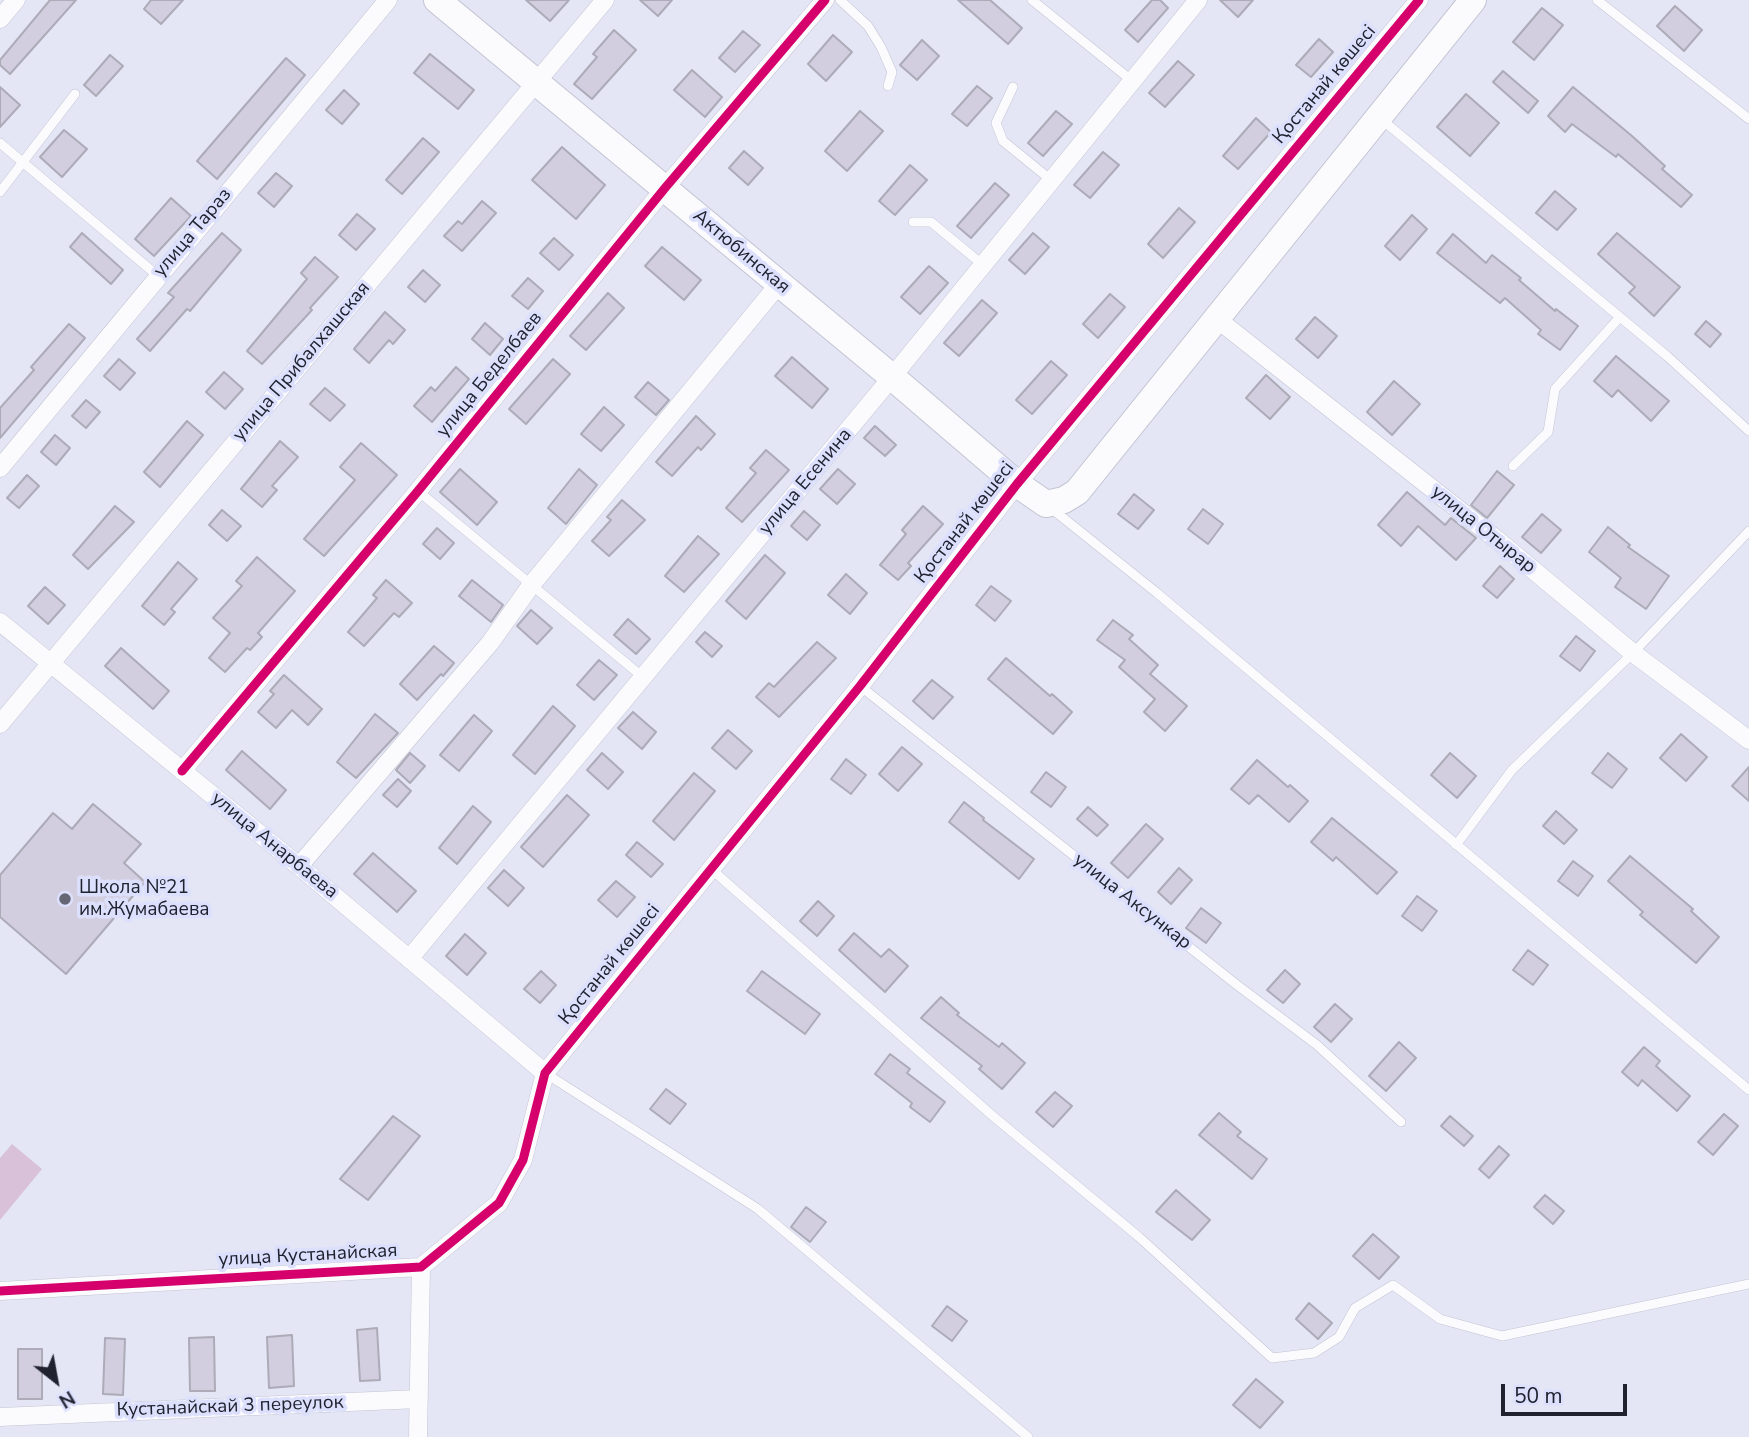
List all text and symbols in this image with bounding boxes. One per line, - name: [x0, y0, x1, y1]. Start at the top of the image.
- street label: Қостанай көшесі: [1269, 21, 1381, 149]
- street label: улица Тараз: [149, 184, 237, 282]
- street label: Актюбинская: [688, 205, 794, 299]
- street label: улица Прибалхашская: [229, 278, 375, 446]
- street label: улица Беделбаев: [432, 308, 548, 442]
- street label: улица Есенина: [755, 424, 857, 540]
- street label: Қостанай көшесі: [910, 458, 1020, 588]
- street label: улица Отырар: [1426, 481, 1540, 579]
- street label: улица Анарбаева: [206, 788, 342, 904]
- street label: улица Аксункар: [1069, 849, 1195, 955]
- place label: Школа №21 им.Жумабаева: [79, 877, 210, 921]
- marker: Школа №21 им.Жумабаева: [57, 891, 73, 907]
- street label: Қостанай көшесі: [554, 900, 666, 1030]
- street label: улица Кустанайская: [218, 1240, 398, 1272]
- north arrow: [21, 1346, 91, 1416]
- scale bar: [1504, 1370, 1630, 1414]
- text: 50 m: [1514, 1382, 1563, 1410]
- text: N: [54, 1384, 80, 1414]
- street label: Кустанайскай 3 переулок: [116, 1392, 344, 1422]

